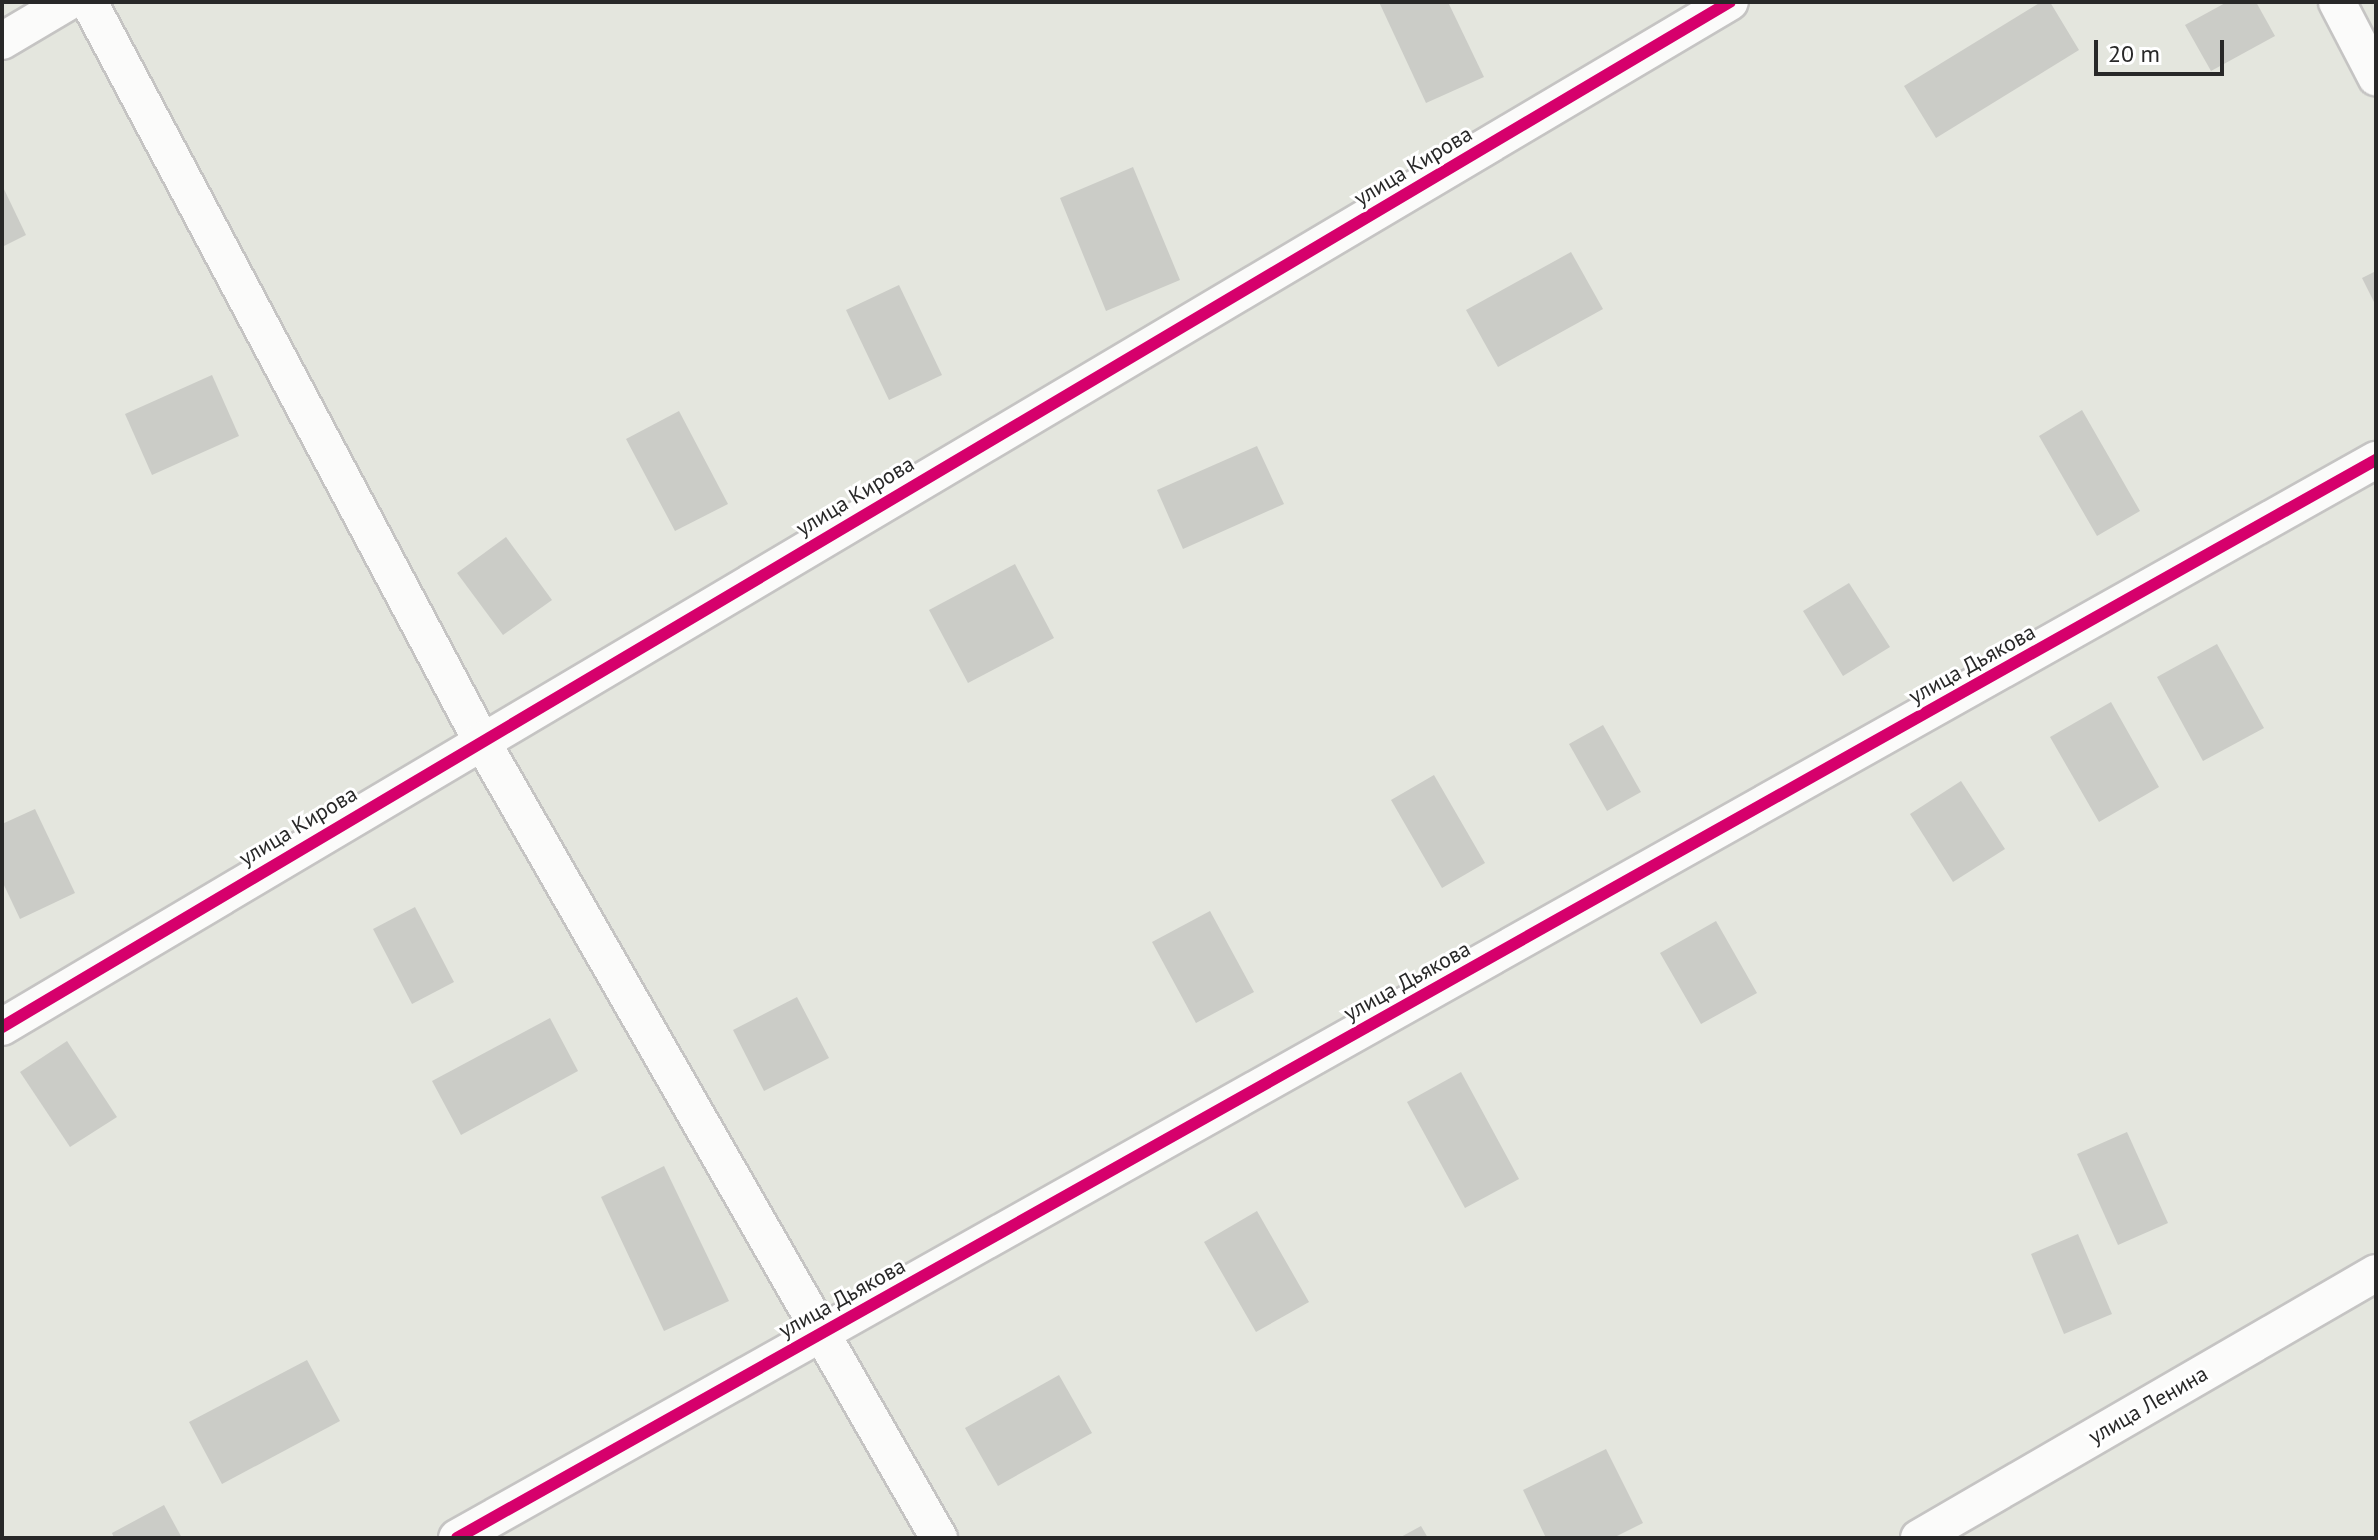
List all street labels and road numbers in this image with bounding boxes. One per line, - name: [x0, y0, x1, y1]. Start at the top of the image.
- street label: улица Кирова: [1349, 120, 1477, 212]
- street label: улица Кирова: [791, 450, 919, 542]
- street label: улица Дьякова: [1904, 618, 2040, 710]
- street label: улица Кирова: [234, 780, 362, 872]
- street label: улица Дьякова: [1339, 935, 1475, 1027]
- street label: улица Дьякова: [774, 1252, 910, 1344]
- street label: улица Ленина: [2084, 1360, 2212, 1450]

